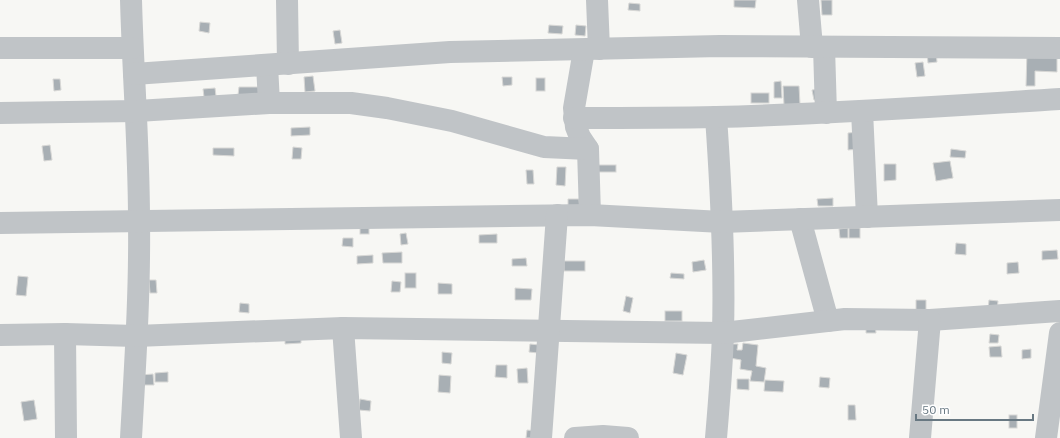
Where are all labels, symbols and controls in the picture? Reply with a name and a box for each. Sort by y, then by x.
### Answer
scale bar [916,396,1033,422]
text: 50 m [922,402,950,417]

